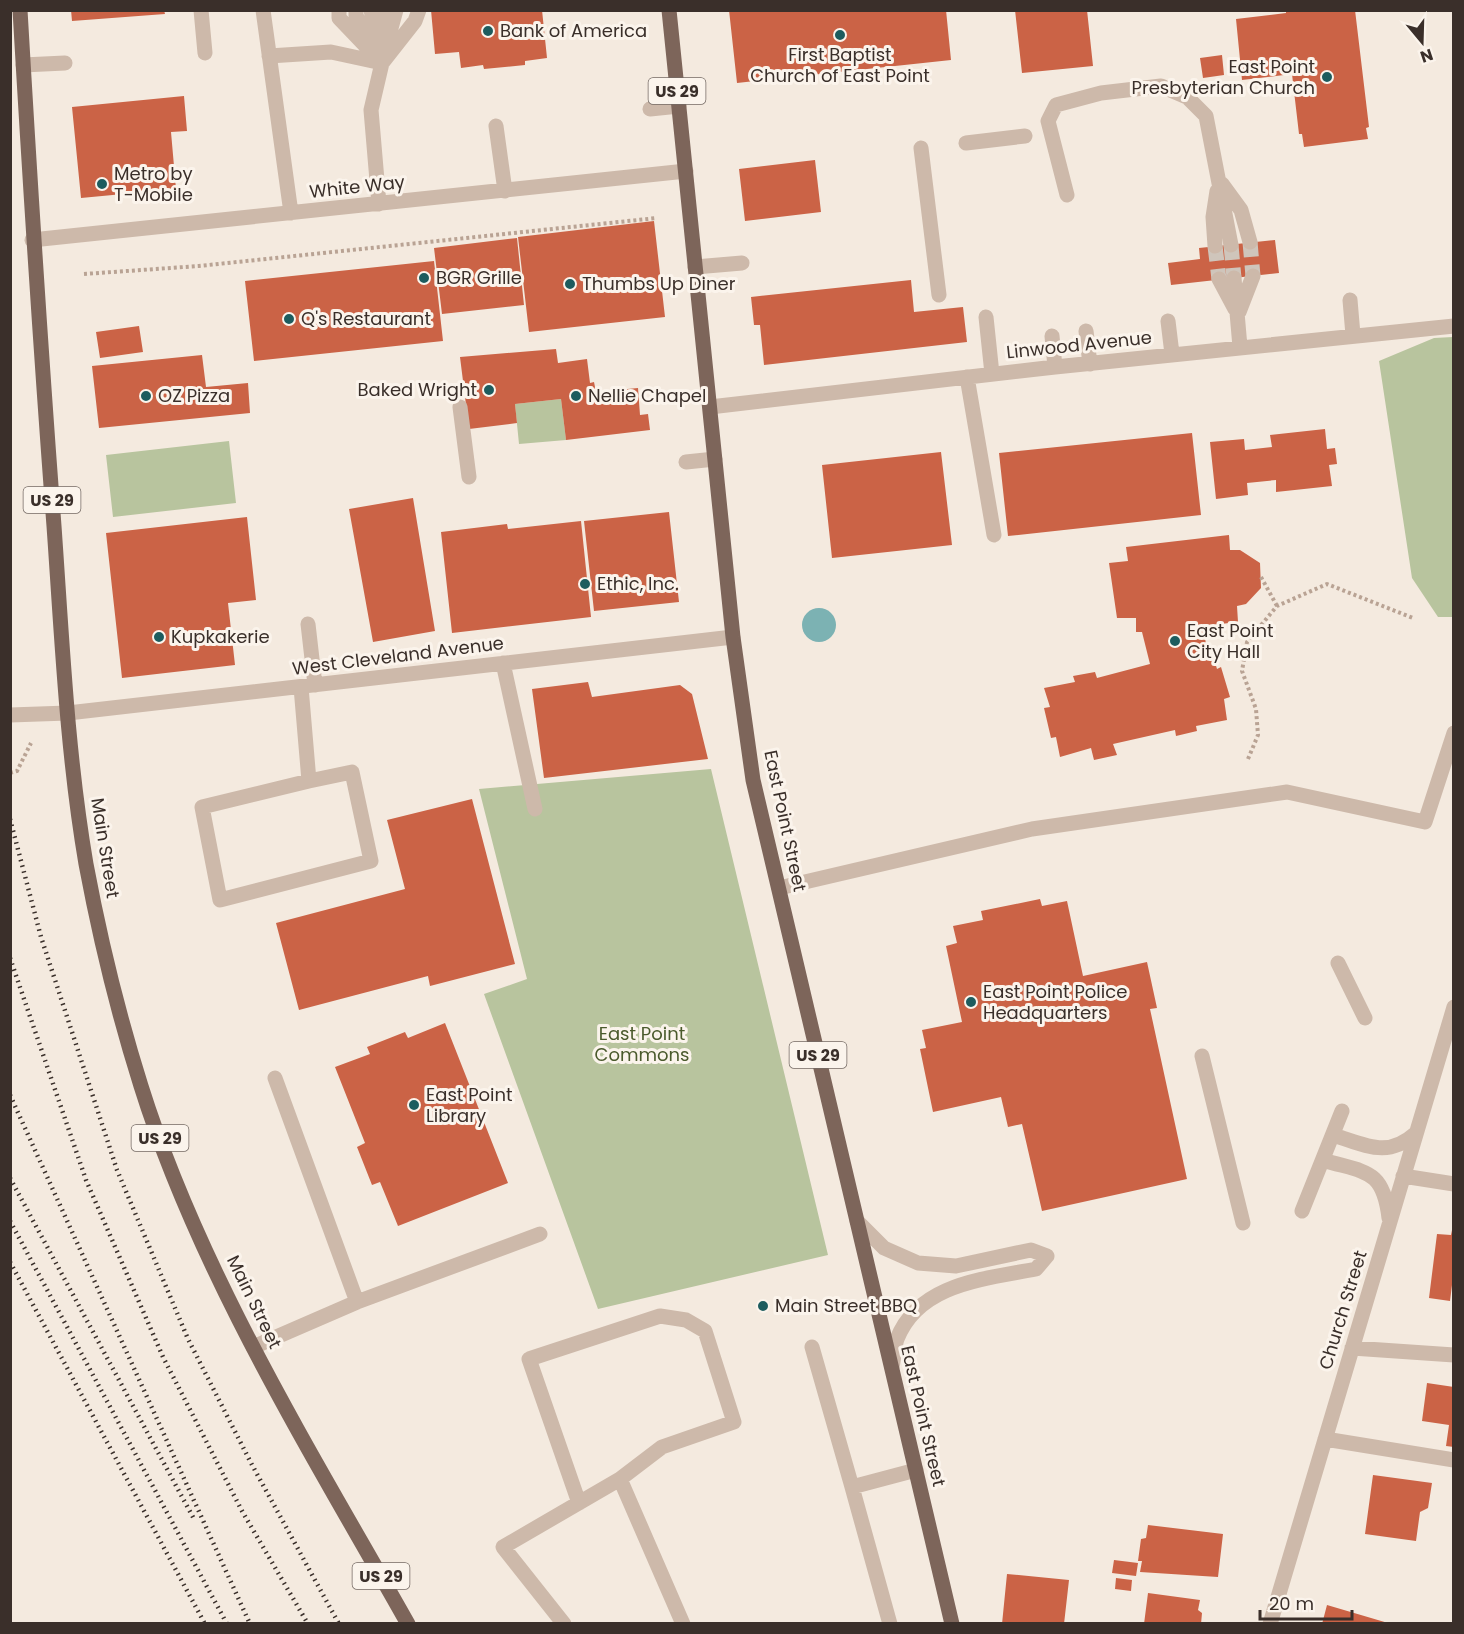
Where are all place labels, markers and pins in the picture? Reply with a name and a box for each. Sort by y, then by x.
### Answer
place label: Bank of America [500,18,647,43]
marker: Bank of America [481,24,495,38]
marker: First Baptist Church of East Point [833,28,847,42]
place label: First Baptist Church of East Point [750,42,930,88]
place label: East Point Presbyterian Church [1132,54,1315,100]
marker: East Point Presbyterian Church [1320,70,1334,84]
place label: Metro by T-Mobile [114,161,193,207]
marker: Metro by T-Mobile [95,177,109,191]
place label: BGR Grille [436,265,522,290]
marker: BGR Grille [417,271,431,285]
place label: Thumbs Up Diner [582,271,736,296]
marker: Thumbs Up Diner [563,277,577,291]
place label: Q's Restaurant [301,306,431,331]
marker: Q's Restaurant [282,312,296,326]
place label: Baked Wright [357,377,477,402]
place label: OZ Pizza [158,383,230,408]
marker: Baked Wright [482,383,496,397]
place label: Nellie Chapel [588,383,706,408]
marker: OZ Pizza [139,389,153,403]
marker: Nellie Chapel [569,389,583,403]
place label: Ethic, Inc. [597,571,679,596]
marker: Ethic, Inc. [578,577,592,591]
place label: East Point City Hall [1187,618,1274,664]
place label: Kupkakerie [171,624,270,649]
marker: Kupkakerie [152,630,166,644]
marker: East Point City Hall [1168,634,1182,648]
place label: East Point Police Headquarters [983,979,1127,1025]
marker: East Point Police Headquarters [964,995,978,1009]
place label: East Point Library [426,1082,513,1128]
marker: East Point Library [407,1098,421,1112]
place label: Main Street BBQ [775,1293,917,1318]
marker: Main Street BBQ [756,1299,770,1313]

